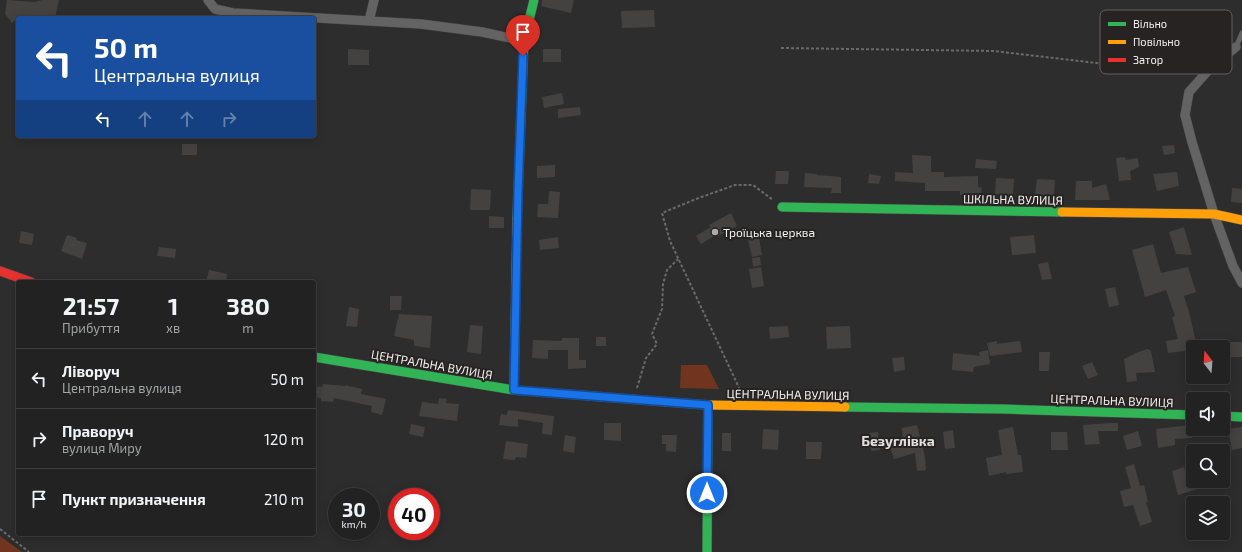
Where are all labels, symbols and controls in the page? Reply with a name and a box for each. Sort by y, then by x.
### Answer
legend [1100,10,1232,74]
pin [506,15,540,56]
text: Вільно [1133,17,1167,30]
icon: arrive [512,21,534,43]
text: 50 m [94,30,158,64]
icon: left [28,32,80,84]
text: Повільно [1133,35,1180,48]
text: Затор [1133,53,1163,66]
text: Центральна вулиця [94,64,260,86]
icon: left [92,108,114,130]
icon: ahead [134,108,156,130]
icon: ahead [176,108,198,130]
icon: right [218,108,240,130]
street label: ШКІЛЬНА ВУЛИЦЯ [963,191,1063,207]
place label: Троїцька церква [723,225,815,239]
marker: Троїцька церква [710,227,720,237]
text: 21:57 [63,291,119,320]
text: 1 [168,291,178,320]
text: 380 [226,291,270,320]
text: Прибуття [62,320,120,336]
text: хв [166,320,180,336]
text: m [242,320,254,336]
north arrow [1186,340,1230,384]
map controls [1186,340,1230,540]
street label: ЦЕНТРАЛЬНА ВУЛИЦЯ [370,346,494,382]
text: Ліворуч [62,362,120,380]
icon: left [28,368,50,390]
text: 50 m [270,370,304,388]
text: Центральна вулиця [62,380,182,396]
street label: ЦЕНТРАЛЬНА ВУЛИЦЯ [726,386,850,402]
street label: ЦЕНТРАЛЬНА ВУЛИЦЯ [1050,391,1174,409]
button: sound [1186,392,1230,436]
text: Праворуч [62,422,133,440]
icon: right [28,428,50,450]
text: 120 m [264,430,304,448]
district label: Безуглівка [861,432,935,449]
text: вулиця Миру [62,440,142,456]
button: search [1186,444,1230,488]
position arrow [686,472,728,514]
icon: arrive [28,488,50,510]
speed limit sign: 40 [388,488,440,540]
text: Пункт призначення [62,490,206,508]
text: 210 m [264,490,304,508]
button: layers [1186,496,1230,540]
text: 30 [342,497,366,521]
text: km/h [342,518,366,530]

